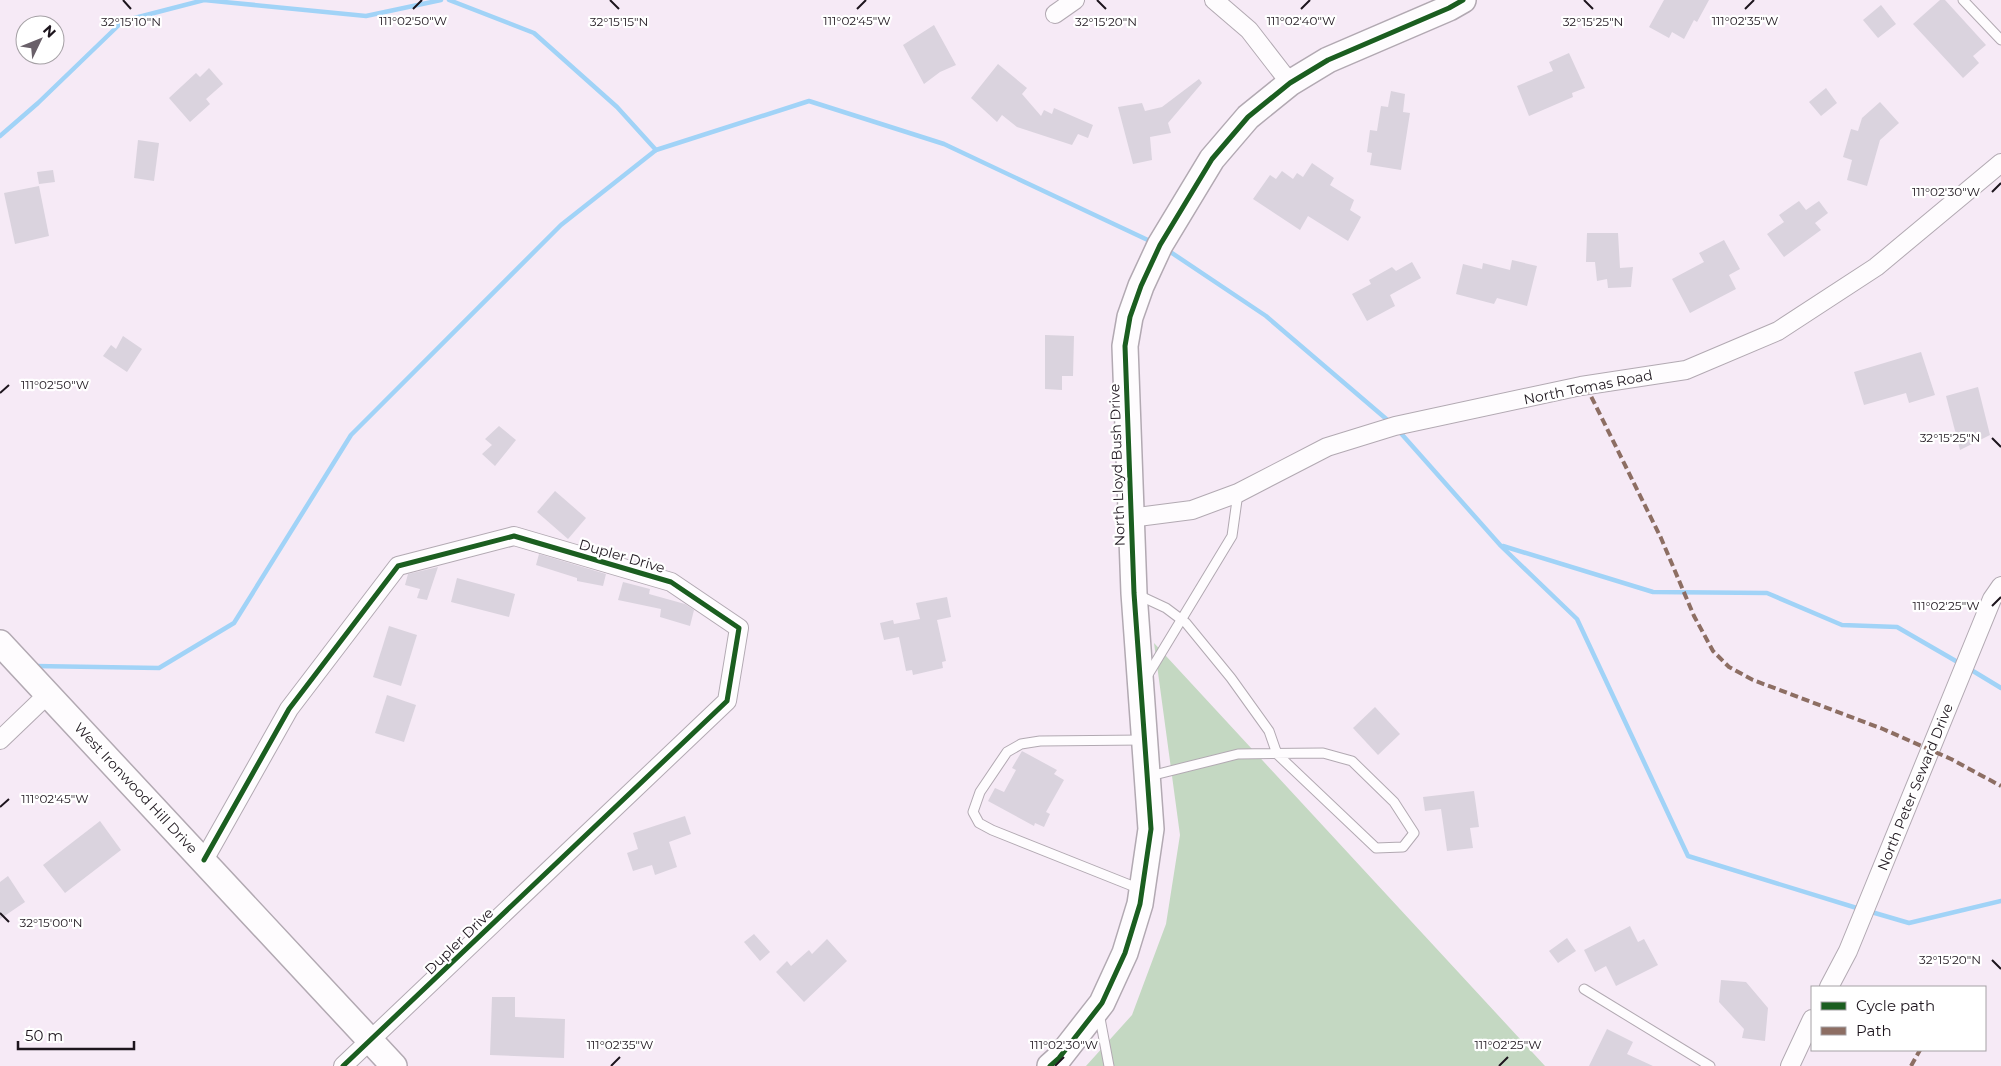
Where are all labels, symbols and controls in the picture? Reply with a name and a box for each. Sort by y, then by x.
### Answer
text: 111°02'50"W [379,13,447,28]
text: 111°02'45"W [823,13,891,28]
text: 111°02'40"W [1267,13,1335,28]
text: 111°02'35"W [1712,13,1778,28]
text: 32°15'10"N [101,14,161,29]
text: 32°15'15"N [590,14,648,29]
text: 32°15'20"N [1075,14,1137,29]
text: 32°15'25"N [1563,14,1623,29]
north arrow [15,15,65,65]
text: N [39,21,60,41]
text: 111°02'30"W [1912,184,1980,199]
street label: North Tomas Road [1522,366,1654,408]
text: 111°02'50"W [21,377,89,392]
street label: North Lloyd Bush Drive [1105,383,1129,547]
text: 32°15'25"N [1920,430,1980,445]
street label: Dupler Drive [577,535,667,577]
text: 111°02'25"W [1913,598,1979,613]
street label: North Peter Seward Drive [1873,701,1957,873]
street label: West Ironwood Hill Drive [70,719,202,857]
text: 111°02'45"W [21,791,89,806]
street label: Dupler Drive [421,904,497,978]
text: 32°15'00"N [20,915,82,930]
text: 32°15'20"N [1919,952,1981,967]
legend [1811,986,1986,1051]
text: Cycle path [1856,996,1935,1015]
scale bar [18,1018,134,1050]
text: Path [1856,1021,1892,1040]
text: 50 m [25,1026,63,1045]
text: 111°02'35"W [587,1037,653,1052]
text: 111°02'30"W [1030,1037,1098,1052]
text: 111°02'25"W [1475,1037,1541,1052]

